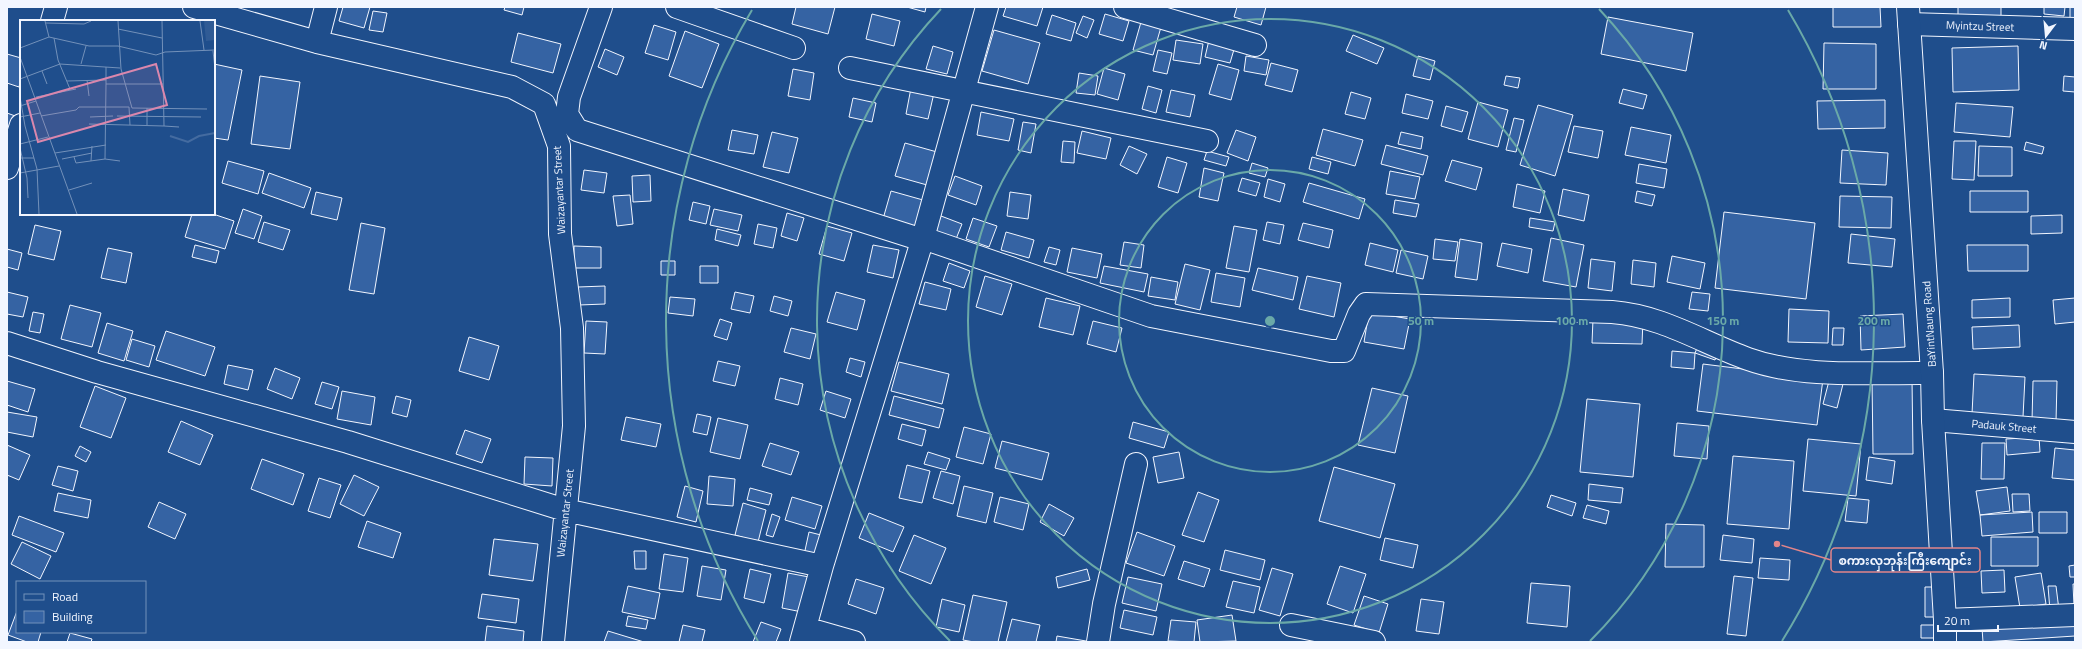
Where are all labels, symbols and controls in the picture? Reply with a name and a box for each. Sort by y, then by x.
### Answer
north arrow [2026,16,2066,56]
street label: Myintzu Street [1946,17,2015,35]
inset map [20,20,215,215]
text: N [2037,37,2049,54]
street label: Waizayantar Street [549,145,569,235]
street label: BaYintNaung Road [1918,280,1940,368]
text: 50 m [1408,311,1434,330]
text: 100 m [1556,311,1588,330]
text: 150 m [1707,311,1739,330]
text: 200 m [1858,311,1890,330]
centre of rings [1263,314,1277,328]
street label: Padauk Street [1971,415,2037,437]
street label: Waizayantar Street [552,468,578,558]
callout: စကားလှဘုန်းကြီးကျောင်း [1831,548,1980,572]
text: စကားလှဘုန်းကြီးကျောင်း [1838,551,1972,572]
legend [16,581,146,633]
text: Road [52,587,78,606]
text: Building [52,607,93,626]
scale bar [1938,607,1998,633]
text: 20 m [1944,611,1970,630]

